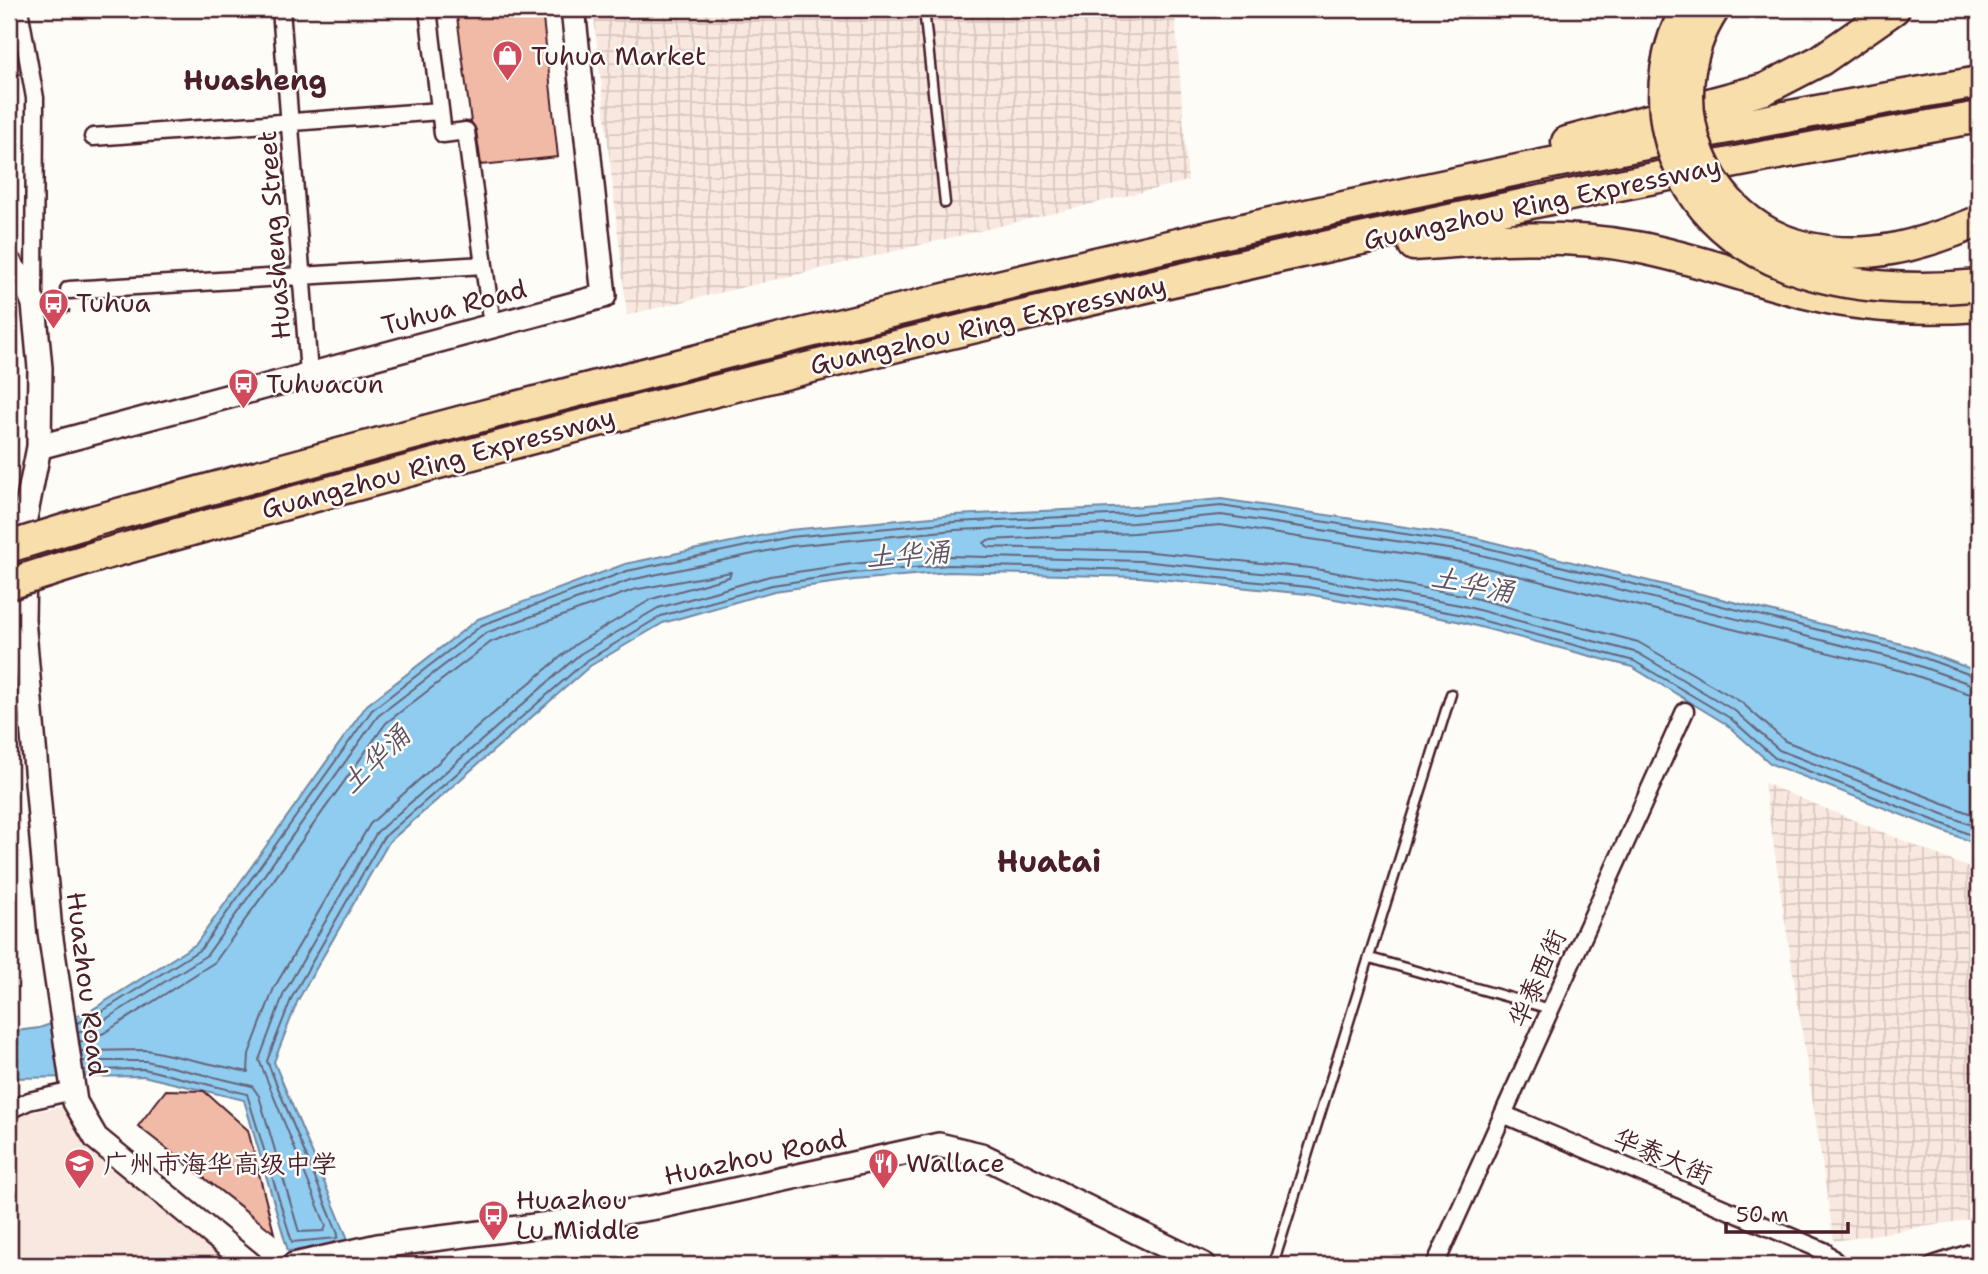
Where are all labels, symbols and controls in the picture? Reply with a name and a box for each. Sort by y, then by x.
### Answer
place label: Tuhua Market [531,38,706,73]
shop icon: Tuhua Market [491,39,525,83]
district label: Huasheng [183,61,327,99]
street label: Huasheng Street [249,129,298,341]
street label: Guangzhou Ring Expressway [1360,148,1724,258]
street label: Guangzhou Ring Expressway [806,266,1169,383]
street label: Tuhua Road [377,270,530,343]
place label: Tuhua [76,285,151,320]
bus stop icon: Tuhua [36,286,70,330]
place label: Tuhuacun [266,366,384,401]
bus stop icon: Tuhuacun [226,367,260,411]
street label: Guangzhou Ring Expressway [257,398,618,527]
water label: 土华涌 [865,532,952,576]
water label: 土华涌 [1428,557,1519,611]
water label: 土华涌 [332,715,419,802]
district label: Huatai [997,841,1101,882]
street label: Huazhou Road [59,890,116,1078]
street label: 华泰西街 [1499,923,1574,1032]
street label: 华泰大街 [1608,1119,1718,1192]
street label: Huazhou Road [661,1120,849,1193]
place label: Wallace [906,1145,1005,1180]
place label: 广州市海华高级中学 [103,1146,337,1181]
restaurant icon: Wallace [866,1146,900,1190]
school or university icon: 广州市海华高级中学 [63,1147,97,1191]
place label: Huazhou Lu Middle [516,1182,640,1247]
scale bar [1726,1190,1848,1234]
bus stop icon: Huazhou Lu Middle [476,1198,510,1242]
text: 50 m [1736,1201,1789,1229]

